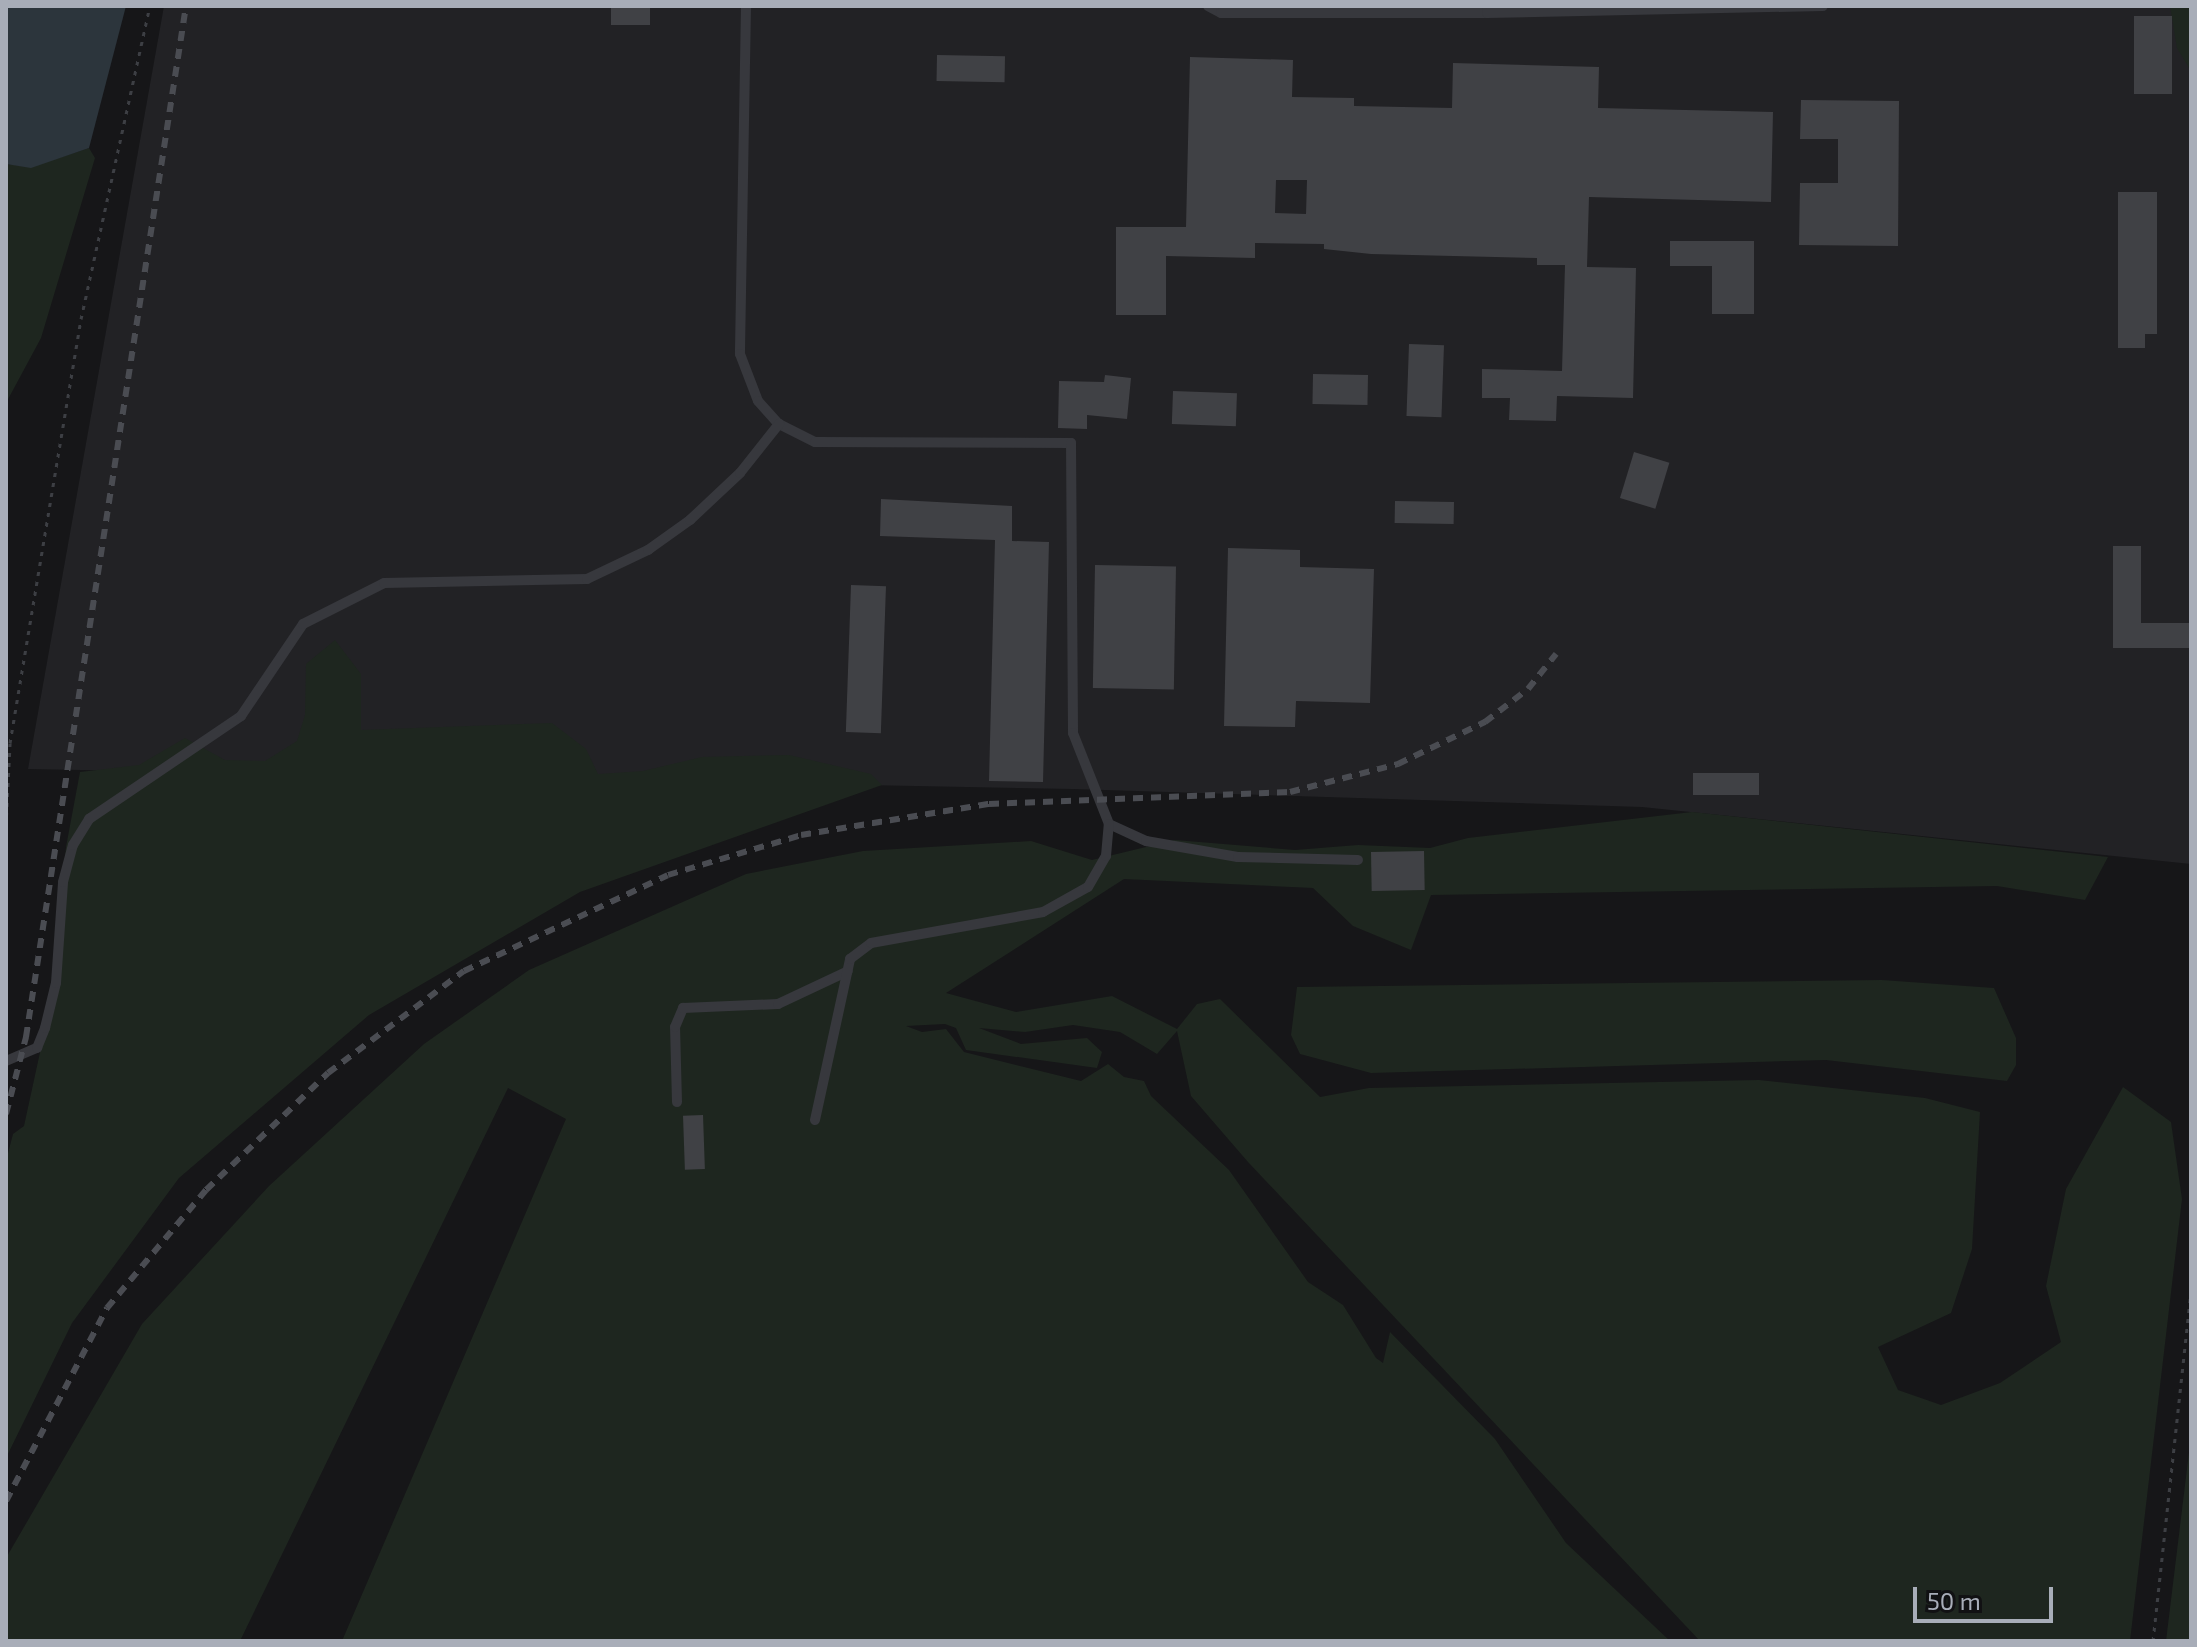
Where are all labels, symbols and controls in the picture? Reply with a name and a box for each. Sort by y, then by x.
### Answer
scale bar [1917,1571,2057,1621]
text: 50 m [1927,1586,1981,1615]

